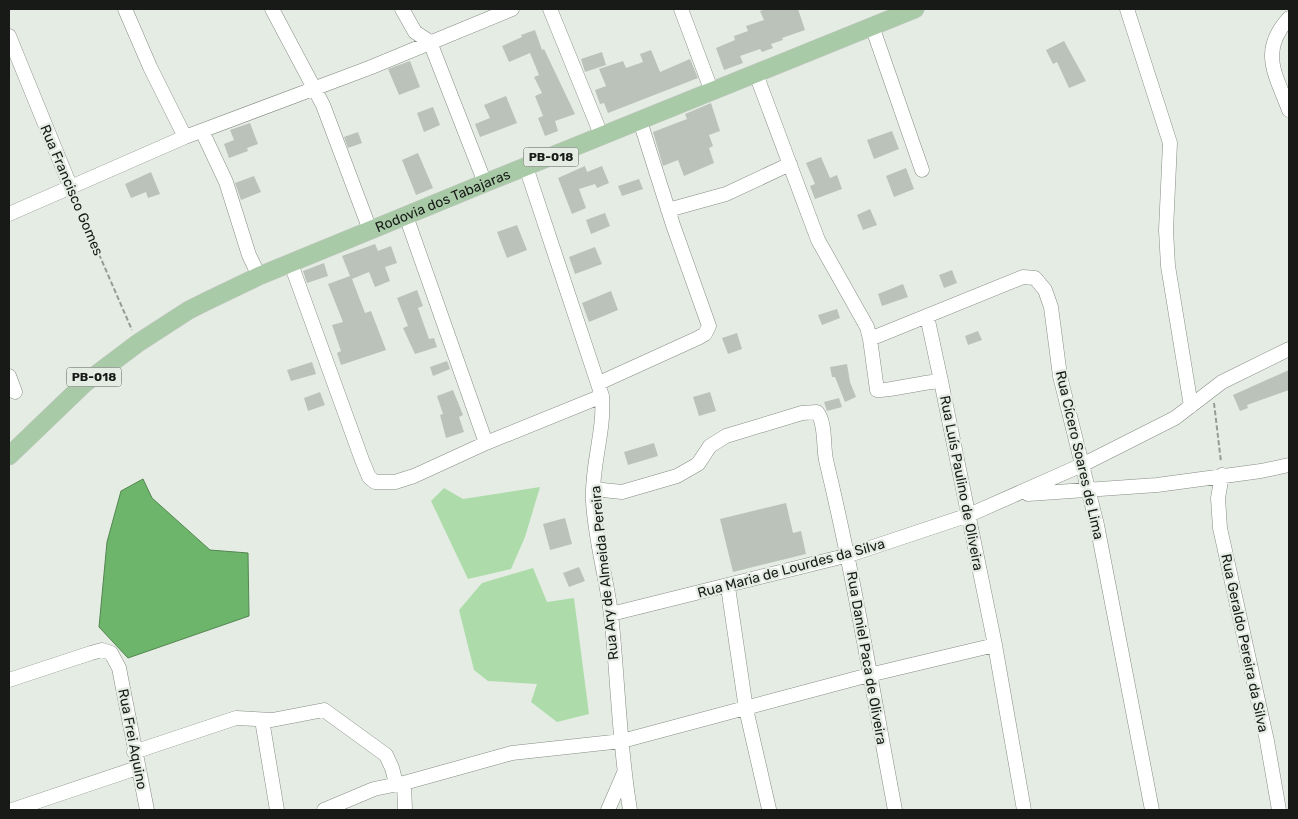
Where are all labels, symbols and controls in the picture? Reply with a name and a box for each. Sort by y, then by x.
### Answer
street label: Rua Francisco Gomes [36,122,107,258]
road number: PB-018 [524,148,578,166]
street label: Rodovia dos Tabajaras [373,166,513,236]
road number: PB-018 [66,368,122,387]
street label: Rua Cícero Soares de Lima [1052,369,1107,541]
street label: Rua Luís Paulino de Oliveira [936,394,987,572]
street label: Rua Ary de Almeida Pereira [587,485,622,661]
street label: Rua Maria de Lourdes da Silva [696,535,887,602]
street label: Rua Geraldo Pereira da Silva [1217,552,1272,734]
street label: Rua Daniel Paca de Oliveira [843,570,890,746]
street label: Rua Frei Aquino [114,687,151,791]

